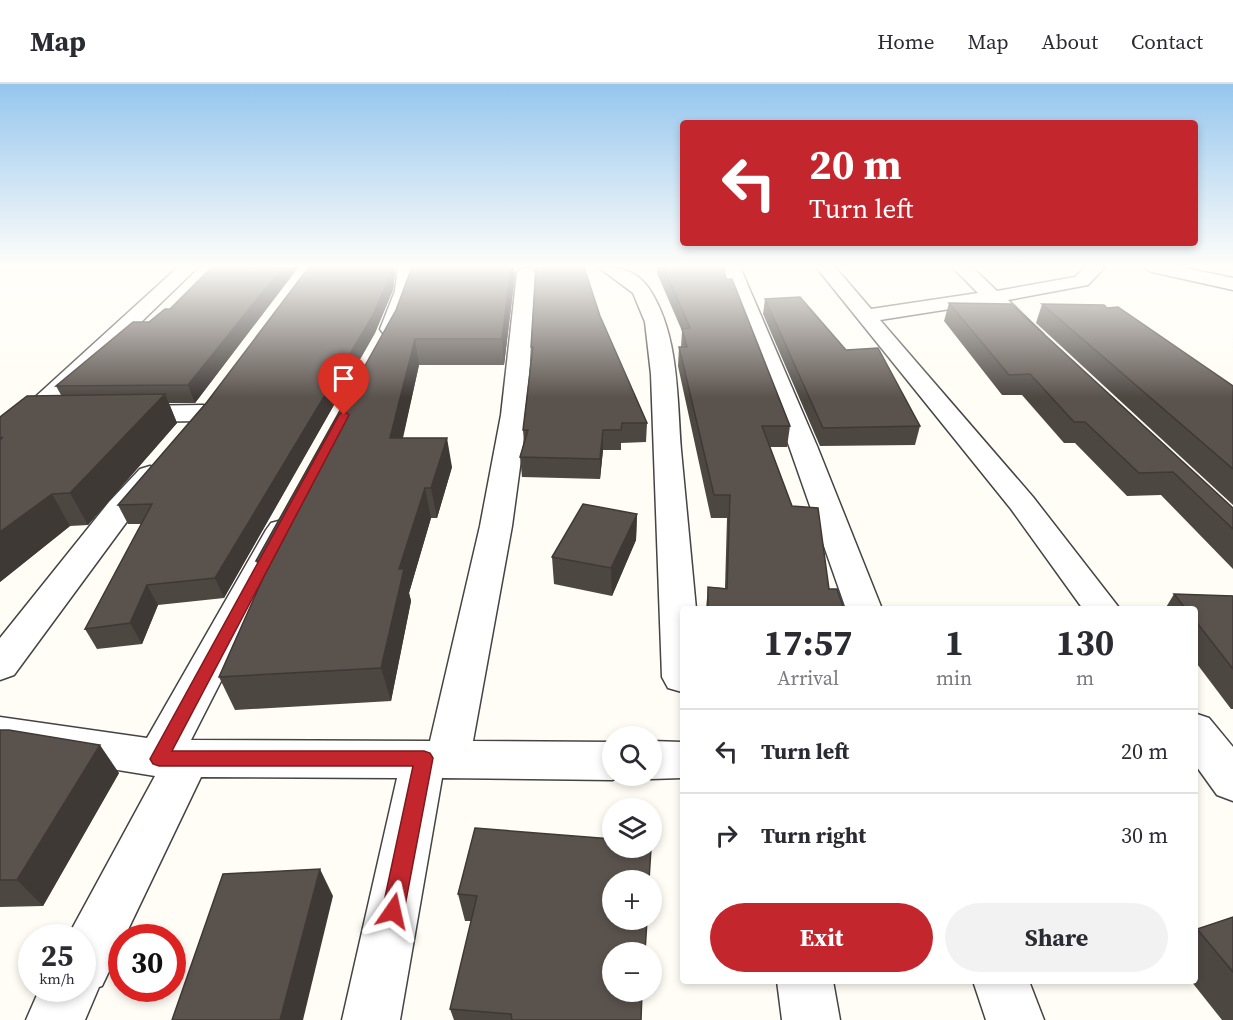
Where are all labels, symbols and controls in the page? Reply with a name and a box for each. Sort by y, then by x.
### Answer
text: Map [30,22,86,60]
text: Home [877,27,935,56]
text: Map [968,27,1009,56]
text: About [1042,27,1098,56]
text: Contact [1131,27,1203,56]
text: 20 m [809,135,902,193]
icon: left [710,144,788,222]
text: Turn left [809,190,913,227]
pin [318,353,369,415]
icon: arrive [327,362,360,395]
text: 17:57 [764,618,852,667]
text: 1 [944,618,964,667]
text: 130 [1056,618,1114,667]
text: Arrival [777,664,839,692]
text: min [936,664,972,692]
text: m [1076,664,1094,692]
map controls [602,726,662,1002]
button: search [602,726,662,786]
icon: left [710,735,743,768]
text: Turn left [761,736,849,766]
text: 20 m [1121,736,1168,766]
button: layers [602,798,662,858]
icon: right [710,819,743,852]
text: Turn right [761,820,866,850]
text: 30 m [1121,820,1168,850]
button: + [602,870,662,930]
position arrow [361,879,425,943]
button: Exit [710,903,933,972]
button: Share [945,903,1168,972]
speed limit sign: 30 [108,924,186,1002]
text: 25 [41,935,73,976]
button: − [602,942,662,1002]
text: km/h [39,968,75,989]

